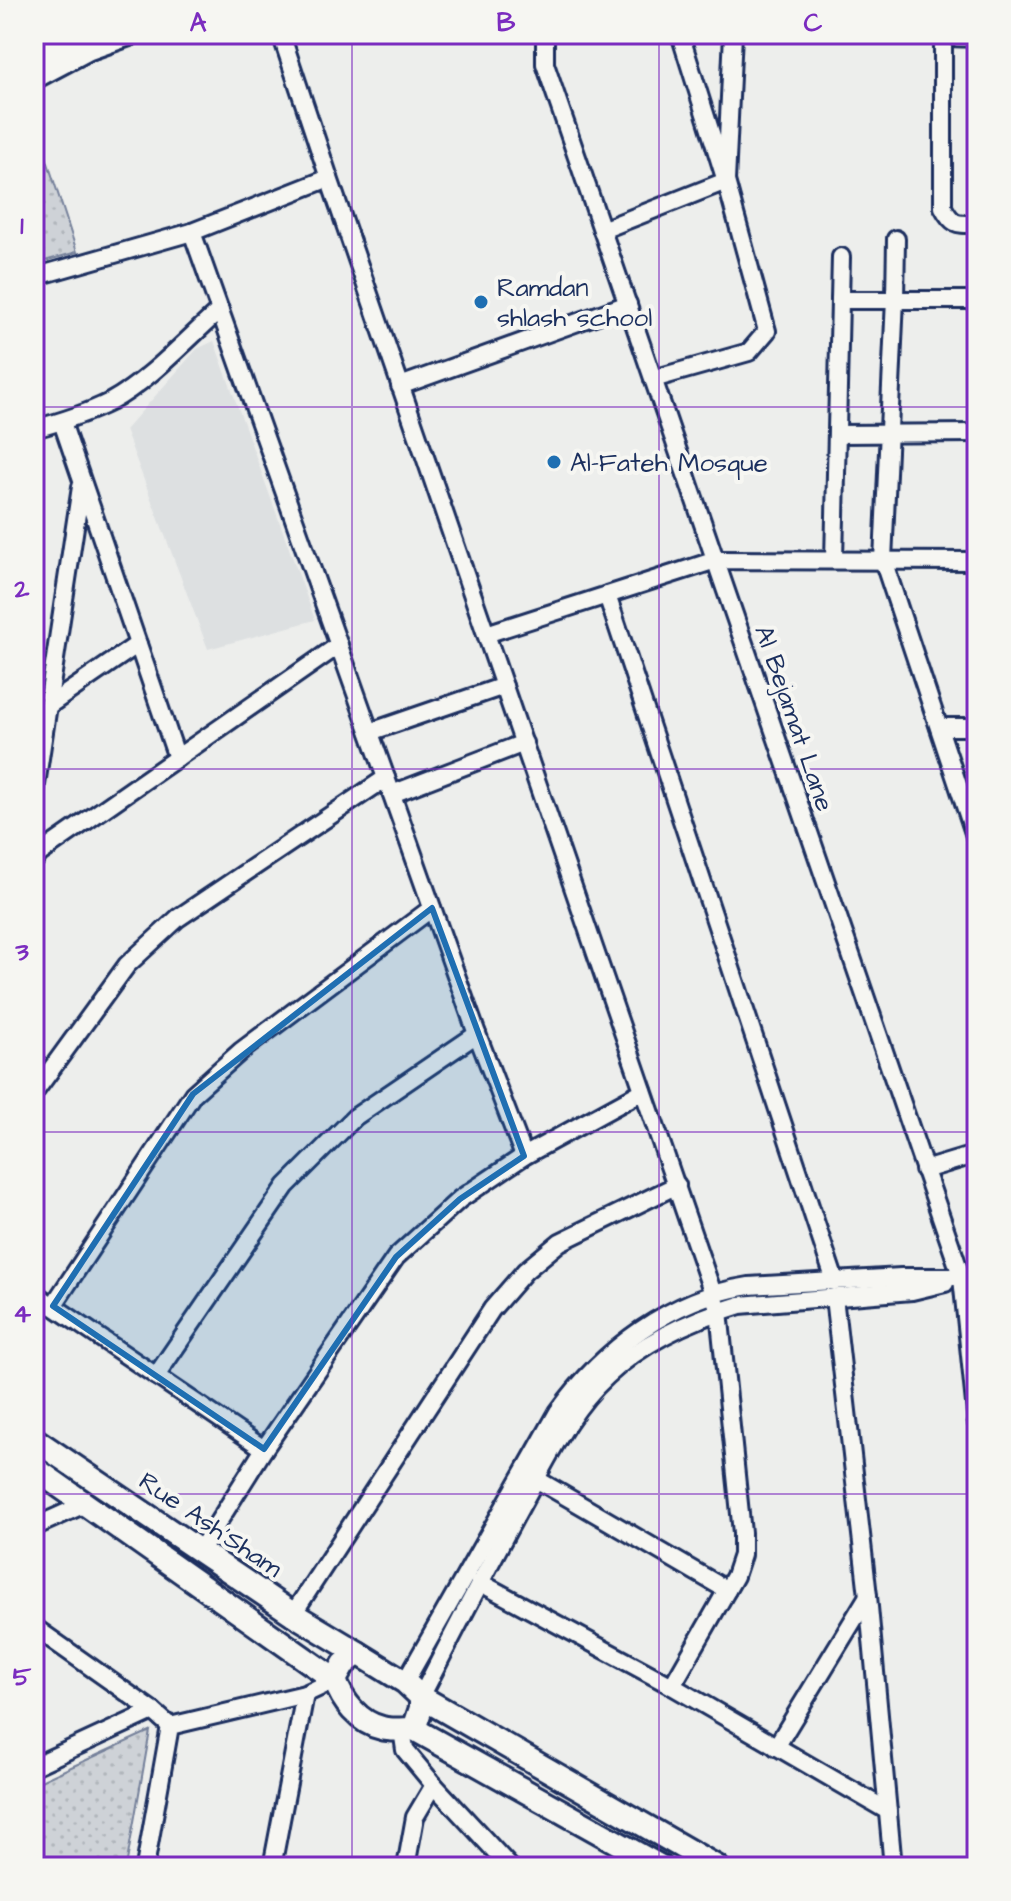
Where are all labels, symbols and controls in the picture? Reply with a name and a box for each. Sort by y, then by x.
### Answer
text: A [190,5,207,41]
text: B [497,5,516,41]
text: C [804,5,823,41]
text: 1 [20,208,24,244]
place label: Ramdan shlash school [497,270,652,336]
marker: Ramdan shlash school [472,293,490,311]
place label: Al-Fateh Mosque [570,445,768,481]
marker: Al-Fateh Mosque [545,453,563,471]
text: 2 [14,571,30,607]
street label: Al Bejamat Lane [745,621,843,816]
text: 3 [14,934,29,970]
text: 4 [13,1296,31,1332]
street label: Rue Ash'Sham [132,1463,290,1587]
text: 5 [13,1659,32,1695]

